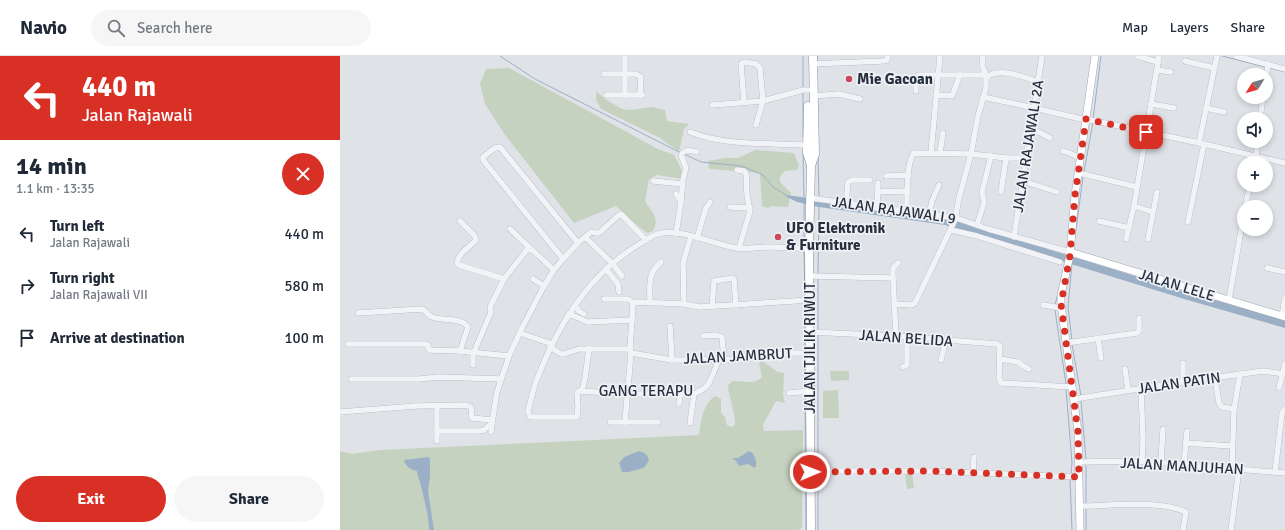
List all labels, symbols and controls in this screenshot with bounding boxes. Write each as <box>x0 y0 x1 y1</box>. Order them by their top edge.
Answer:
search box <box>91 10 371 46</box>
text: Navio <box>20 16 67 40</box>
icon: search <box>105 17 127 39</box>
text: Search here <box>137 19 213 37</box>
text: Map <box>1122 19 1148 36</box>
text: Layers <box>1170 19 1209 36</box>
text: Share <box>1231 19 1265 36</box>
north arrow <box>1237 68 1273 104</box>
map controls <box>1237 68 1273 236</box>
text: 440 m <box>82 70 156 104</box>
place label: Mie Gacoan <box>857 70 933 88</box>
icon: left <box>16 72 68 124</box>
marker: Mie Gacoan <box>844 74 854 84</box>
street label: JALAN RAJAWALI 2A <box>1009 78 1047 214</box>
text: Jalan Rajawali <box>82 104 193 126</box>
button: sound <box>1237 112 1273 148</box>
pin <box>1129 115 1163 149</box>
icon: arrive <box>1135 121 1157 143</box>
text: 14 min <box>16 151 87 181</box>
button: close <box>282 153 324 195</box>
button: + <box>1237 156 1273 192</box>
text: 1.1 km · 13:35 <box>16 181 94 197</box>
street label: JALAN RAJAWALI 9 <box>831 192 957 228</box>
button: − <box>1237 200 1273 236</box>
text: Turn left <box>50 217 104 235</box>
place label: UFO Elektronik & Furniture <box>786 219 886 254</box>
icon: left <box>16 223 38 245</box>
text: 440 m <box>284 225 324 243</box>
marker: UFO Elektronik & Furniture <box>773 232 783 242</box>
text: Jalan Rajawali <box>50 235 130 251</box>
street label: JALAN LELE <box>1137 265 1217 305</box>
text: Turn right <box>50 269 115 287</box>
icon: right <box>16 275 38 297</box>
text: 580 m <box>284 277 324 295</box>
street label: JALAN TJILIK RIWUT <box>801 282 819 414</box>
text: Jalan Rajawali VII <box>50 287 148 303</box>
street label: JALAN BELIDA <box>858 326 954 350</box>
icon: arrive <box>16 327 38 349</box>
text: Arrive at destination <box>50 329 185 347</box>
text: 100 m <box>284 329 324 347</box>
street label: JALAN JAMBRUT <box>683 344 794 368</box>
street label: JALAN PATIN <box>1136 368 1222 398</box>
street label: GANG TERAPU <box>599 382 693 400</box>
position arrow <box>789 451 831 493</box>
street label: JALAN MANJUHAN <box>1120 454 1244 478</box>
button: Exit <box>16 476 166 522</box>
button: Share <box>174 476 324 522</box>

